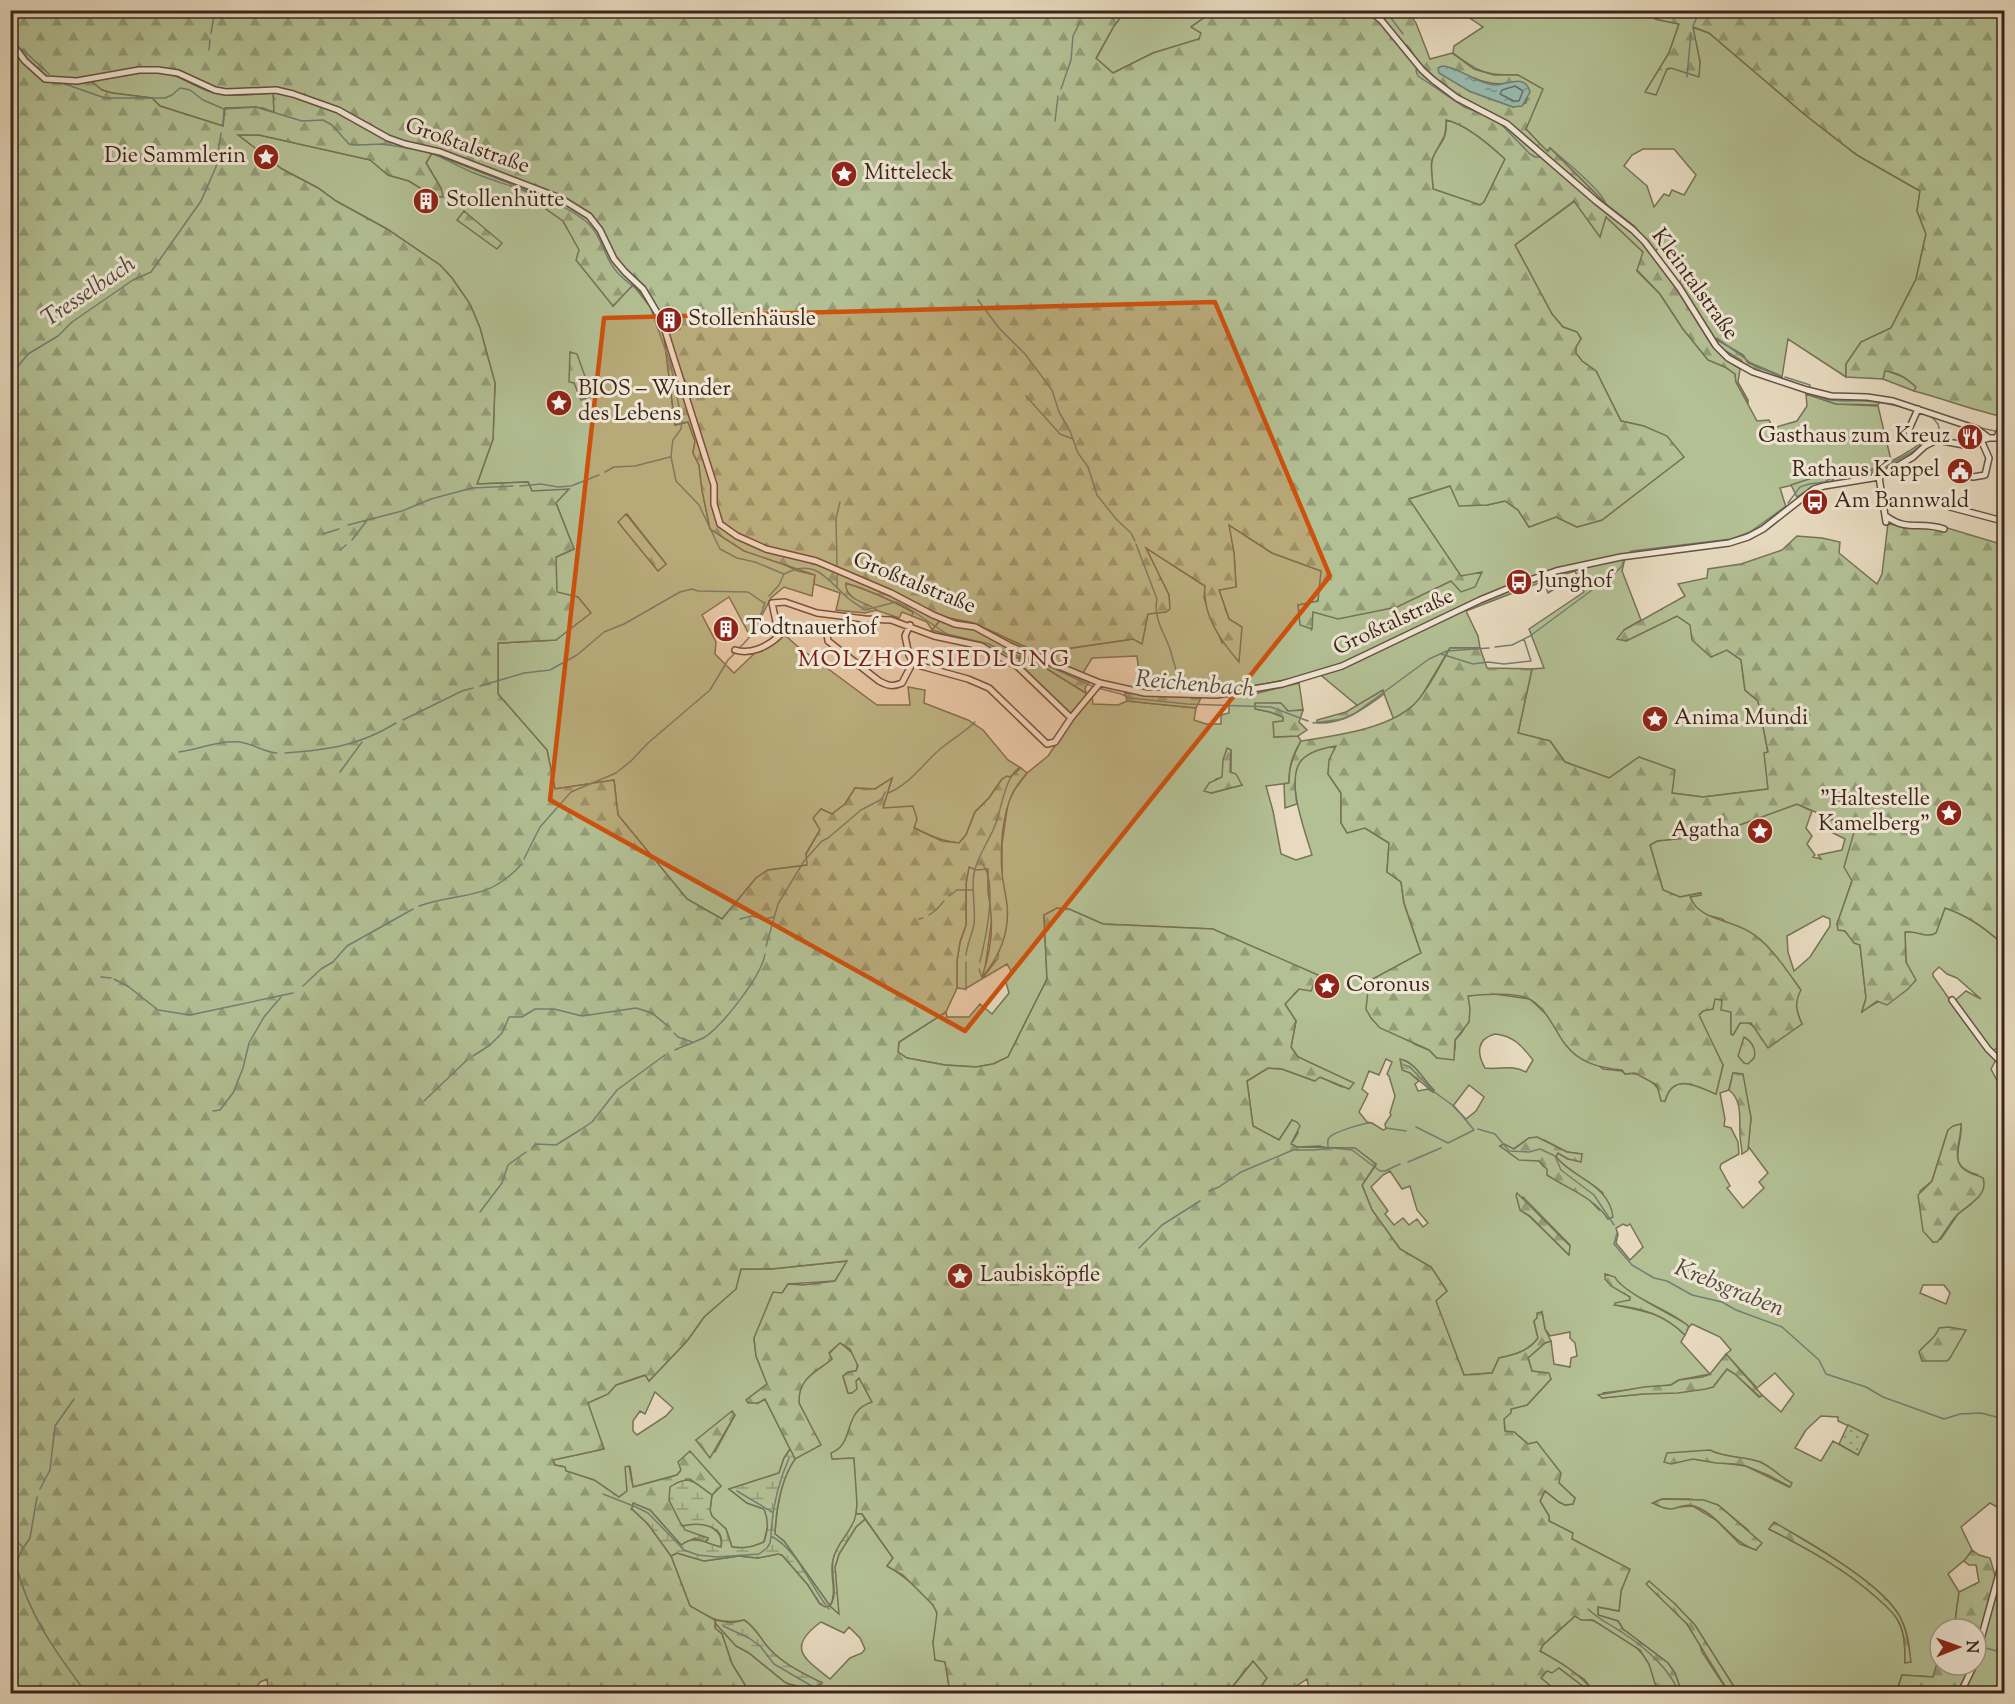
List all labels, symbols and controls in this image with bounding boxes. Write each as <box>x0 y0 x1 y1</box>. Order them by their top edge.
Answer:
street label: Großtalstraße <box>400 111 534 183</box>
place label: Die Sammlerin <box>104 141 246 173</box>
place icon: Die Sammlerin <box>251 142 281 172</box>
place label: Mitteleck <box>864 158 954 190</box>
place icon: Mitteleck <box>829 159 859 189</box>
place label: Stollenhütte <box>446 185 565 217</box>
building icon: Stollenhütte <box>411 186 441 216</box>
street label: Kleintalstraße <box>1642 222 1746 348</box>
water label: Tresselbach <box>35 248 143 336</box>
place label: Stollenhäusle <box>688 304 816 336</box>
building icon: Stollenhäusle <box>654 305 684 335</box>
place label: BIOS – Wunder des Lebens <box>578 374 731 431</box>
place icon: BIOS – Wunder des Lebens <box>544 388 574 418</box>
place label: Gasthaus zum Kreuz <box>1758 421 1950 453</box>
restaurant icon: Gasthaus zum Kreuz <box>1955 422 1985 452</box>
place label: Rathaus Kappel <box>1792 455 1940 487</box>
public building icon: Rathaus Kappel <box>1945 456 1975 486</box>
place label: Am Bannwald <box>1834 486 1969 518</box>
bus stop icon: Am Bannwald <box>1800 487 1830 517</box>
street label: Großtalstraße <box>848 545 980 623</box>
place label: Junghof <box>1537 566 1614 598</box>
bus stop icon: Junghof <box>1504 567 1534 597</box>
street label: Großtalstraße <box>1328 581 1460 665</box>
place label: Todtnauerhof <box>746 613 879 645</box>
building icon: Todtnauerhof <box>711 614 741 644</box>
district label: MOLZHOFSIEDLUNG <box>797 643 1071 677</box>
water label: Reichenbach <box>1134 663 1256 707</box>
place label: Anima Mundi <box>1674 703 1808 735</box>
place icon: Anima Mundi <box>1640 704 1670 734</box>
place label: "Haltestelle Kamelberg" <box>1818 784 1930 841</box>
place icon: "Haltestelle Kamelberg" <box>1934 798 1964 828</box>
place label: Agatha <box>1671 815 1740 847</box>
place icon: Agatha <box>1745 816 1775 846</box>
place label: Coronus <box>1346 970 1430 1002</box>
place icon: Coronus <box>1312 971 1342 1001</box>
water label: Krebsgraben <box>1669 1252 1789 1327</box>
place label: Laubisköpfle <box>980 1260 1100 1292</box>
place icon: Laubisköpfle <box>945 1261 975 1291</box>
north arrow <box>1928 1617 1988 1677</box>
text: N <box>1959 1640 1982 1654</box>

